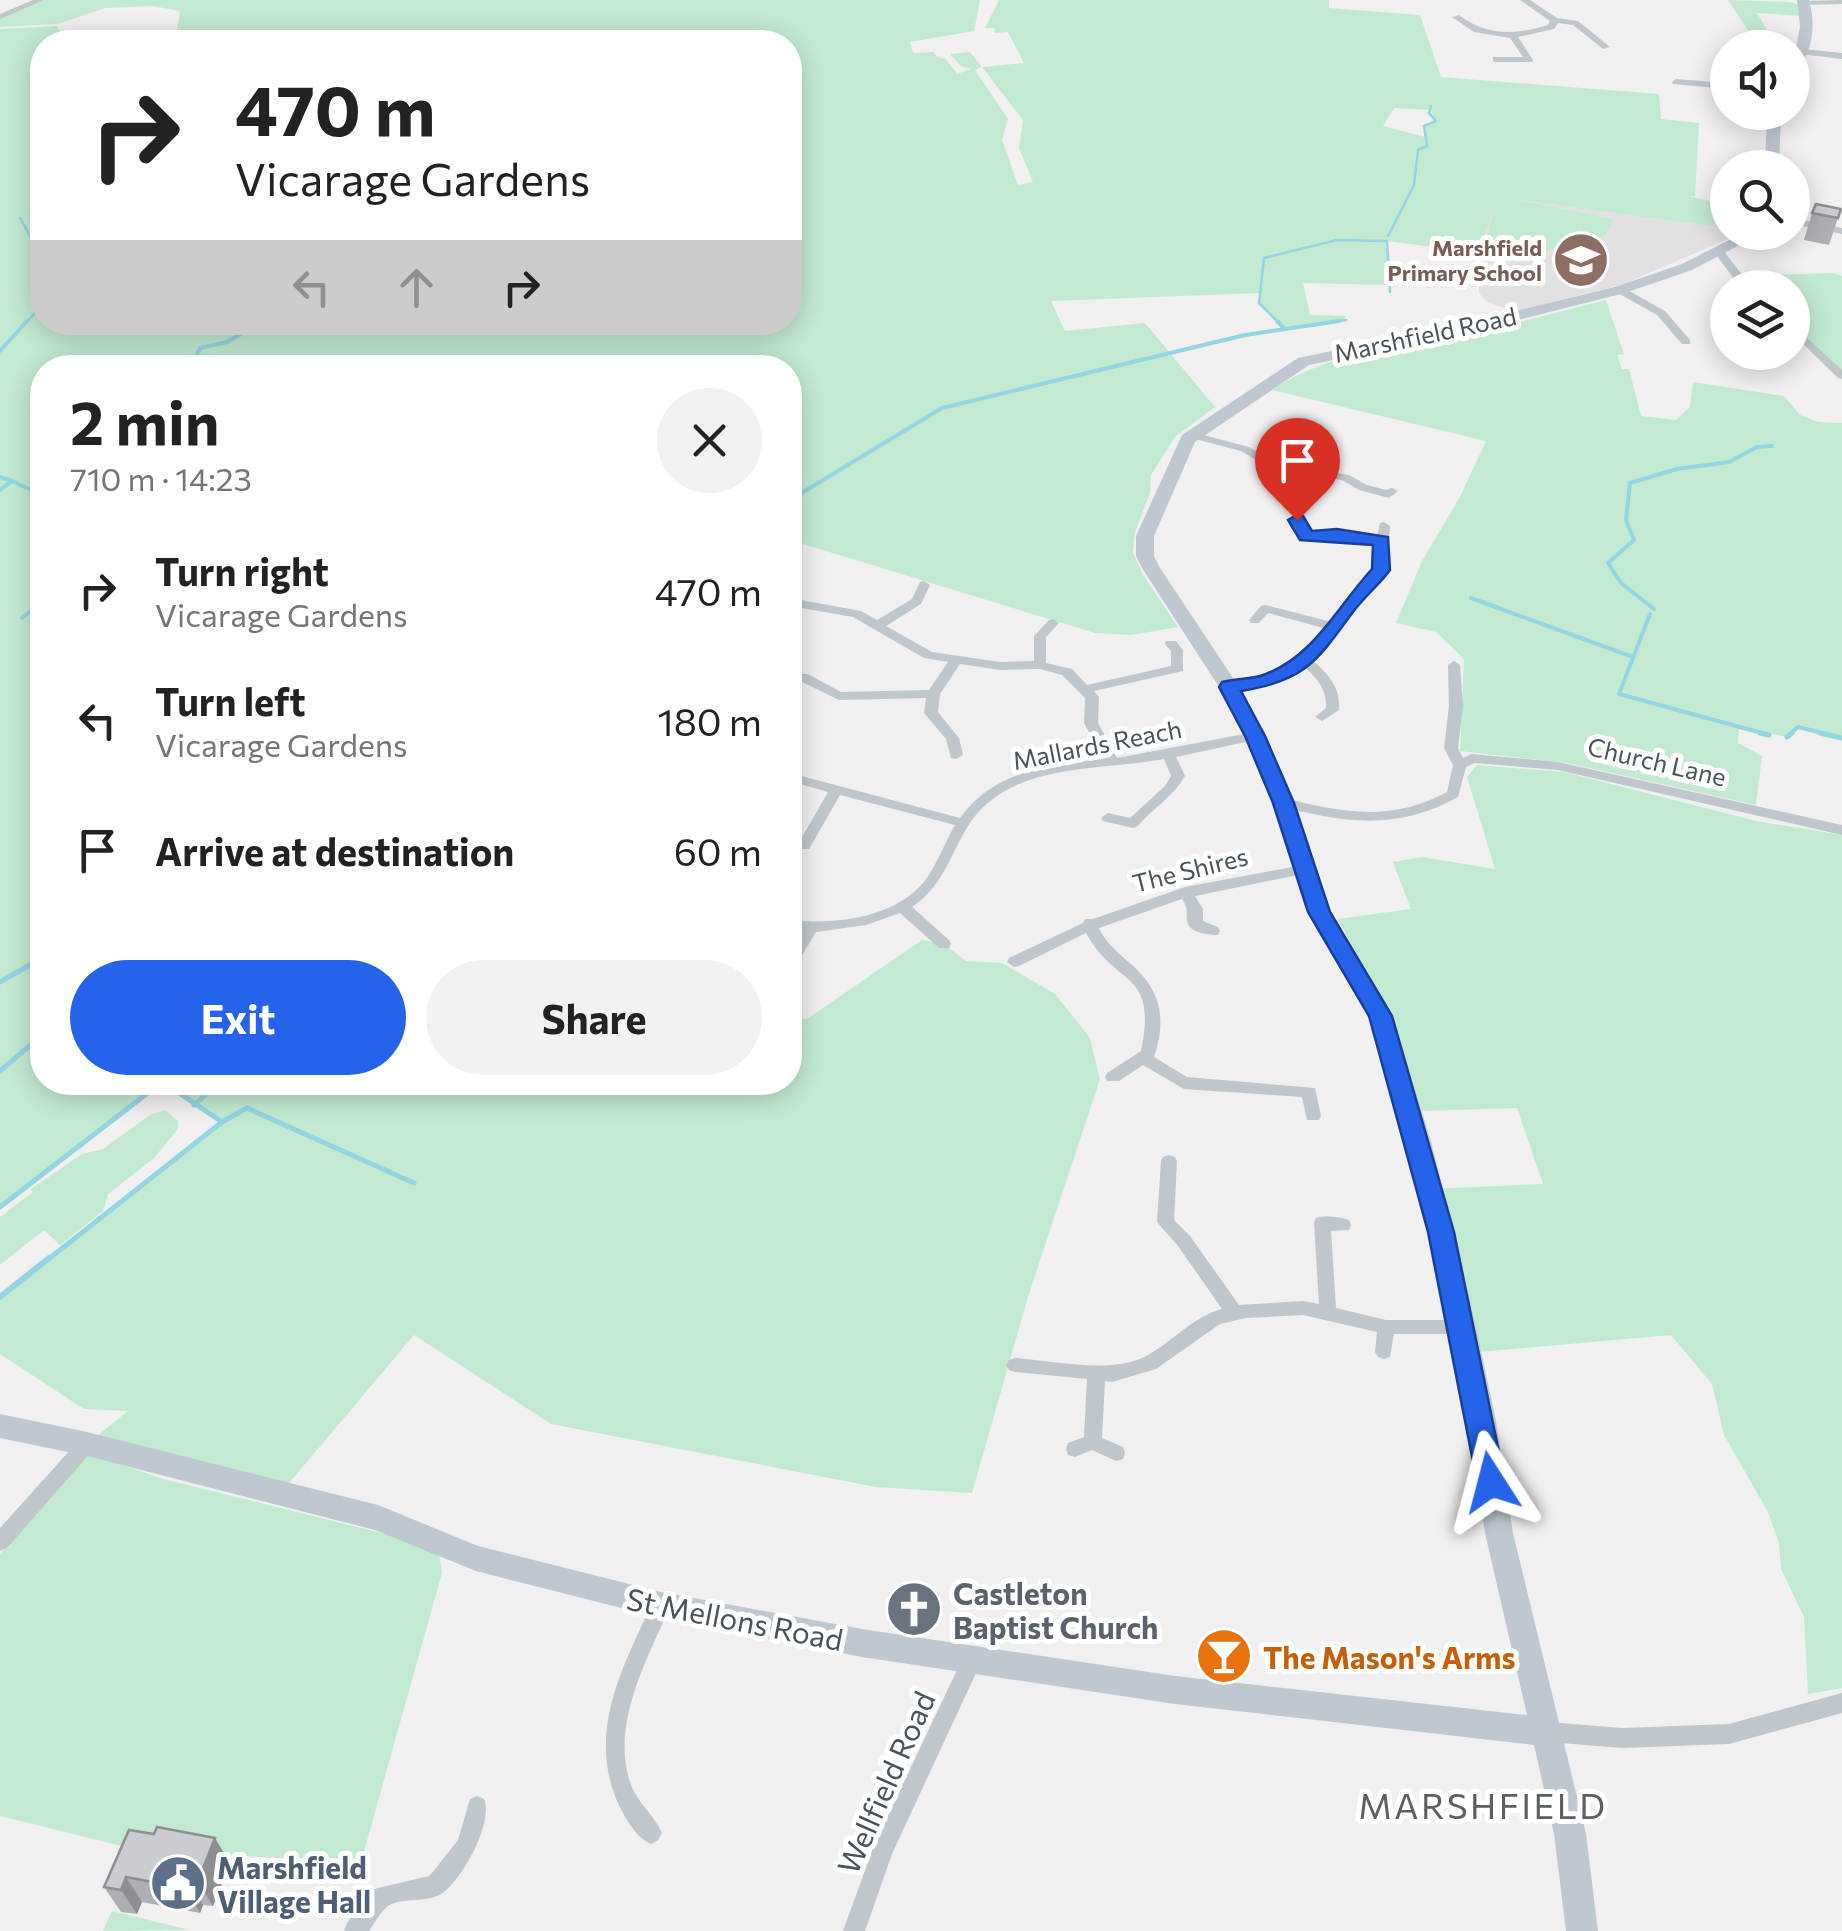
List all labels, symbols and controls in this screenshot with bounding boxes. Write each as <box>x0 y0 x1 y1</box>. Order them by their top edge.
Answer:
map controls <box>1710 30 1810 370</box>
button: sound <box>1710 30 1810 130</box>
text: 470 m <box>235 65 436 150</box>
icon: right <box>70 70 200 200</box>
text: Vicarage Gardens <box>235 150 590 205</box>
button: search <box>1710 150 1810 250</box>
school or university icon: Marshfield Primary School <box>1551 230 1611 290</box>
place label: Marshfield Primary School <box>1387 234 1542 286</box>
icon: left <box>284 260 339 315</box>
icon: ahead <box>389 260 444 315</box>
icon: right <box>494 260 549 315</box>
button: layers <box>1710 270 1810 370</box>
street label: Marshfield Road <box>1331 300 1519 368</box>
text: 2 min <box>70 384 219 457</box>
button: close <box>657 388 762 493</box>
pin <box>1255 418 1340 521</box>
icon: arrive <box>1270 433 1325 488</box>
text: 710 m · 14:23 <box>70 458 252 498</box>
text: Turn right <box>155 547 329 594</box>
icon: right <box>70 563 125 618</box>
text: 470 m <box>655 567 762 614</box>
text: Vicarage Gardens <box>155 594 408 634</box>
text: Turn left <box>155 677 306 724</box>
icon: left <box>70 693 125 748</box>
text: 180 m <box>657 697 762 744</box>
street label: Mallards Reach <box>1010 713 1184 775</box>
text: Vicarage Gardens <box>155 724 408 764</box>
street label: Church Lane <box>1585 730 1729 792</box>
icon: arrive <box>70 823 125 878</box>
text: Arrive at destination <box>155 827 514 874</box>
text: 60 m <box>674 827 762 874</box>
street label: The Shires <box>1129 840 1251 898</box>
button: Exit <box>70 960 406 1075</box>
button: Share <box>426 960 762 1075</box>
position arrow <box>1439 1430 1543 1534</box>
place label: Castleton Baptist Church <box>953 1574 1158 1645</box>
street label: St Mellons Road <box>624 1579 846 1657</box>
church icon: Castleton Baptist Church <box>884 1579 944 1639</box>
bar icon: The Mason's Arms <box>1194 1626 1254 1686</box>
place label: The Mason's Arms <box>1263 1638 1516 1675</box>
street label: Wellfield Road <box>828 1685 942 1879</box>
district label: MARSHFIELD <box>1358 1783 1608 1826</box>
place label: Marshfield Village Hall <box>217 1848 371 1919</box>
public building icon: Marshfield Village Hall <box>148 1853 208 1913</box>

